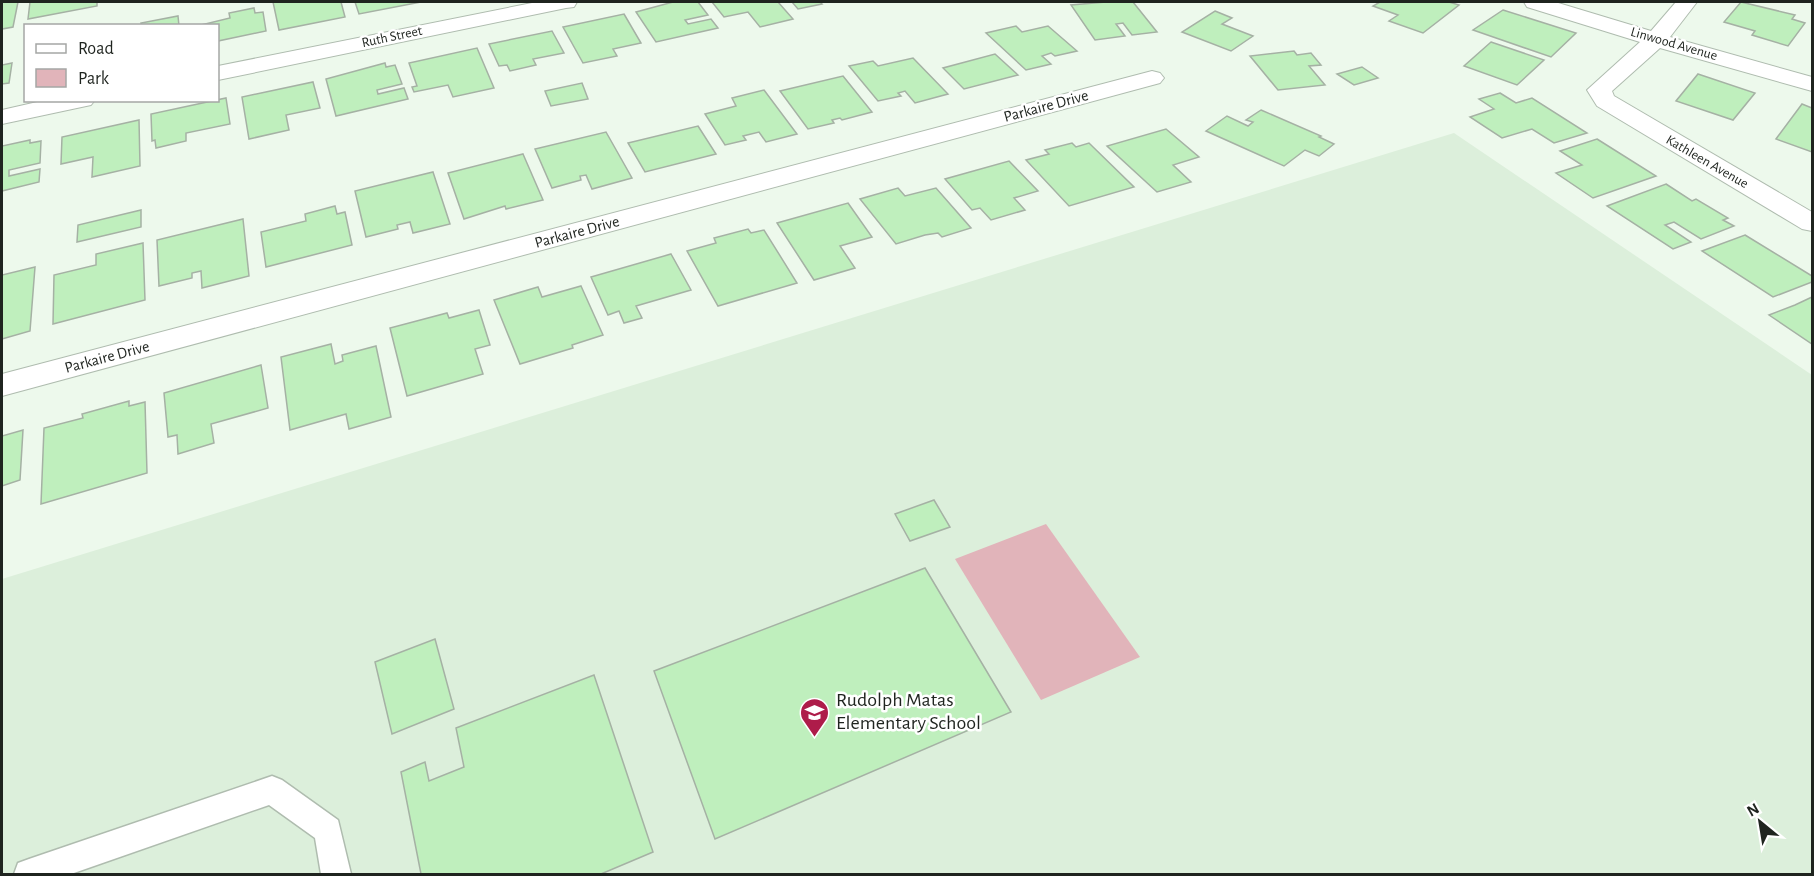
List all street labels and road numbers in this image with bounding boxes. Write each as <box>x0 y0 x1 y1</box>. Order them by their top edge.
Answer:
street label: Ruth Street <box>360 24 424 50</box>
street label: Linwood Avenue <box>1629 25 1719 63</box>
street label: Parkaire Drive <box>1002 87 1090 125</box>
street label: Kathleen Avenue <box>1663 133 1751 191</box>
street label: Parkaire Drive <box>533 213 621 251</box>
street label: Parkaire Drive <box>63 338 151 376</box>

